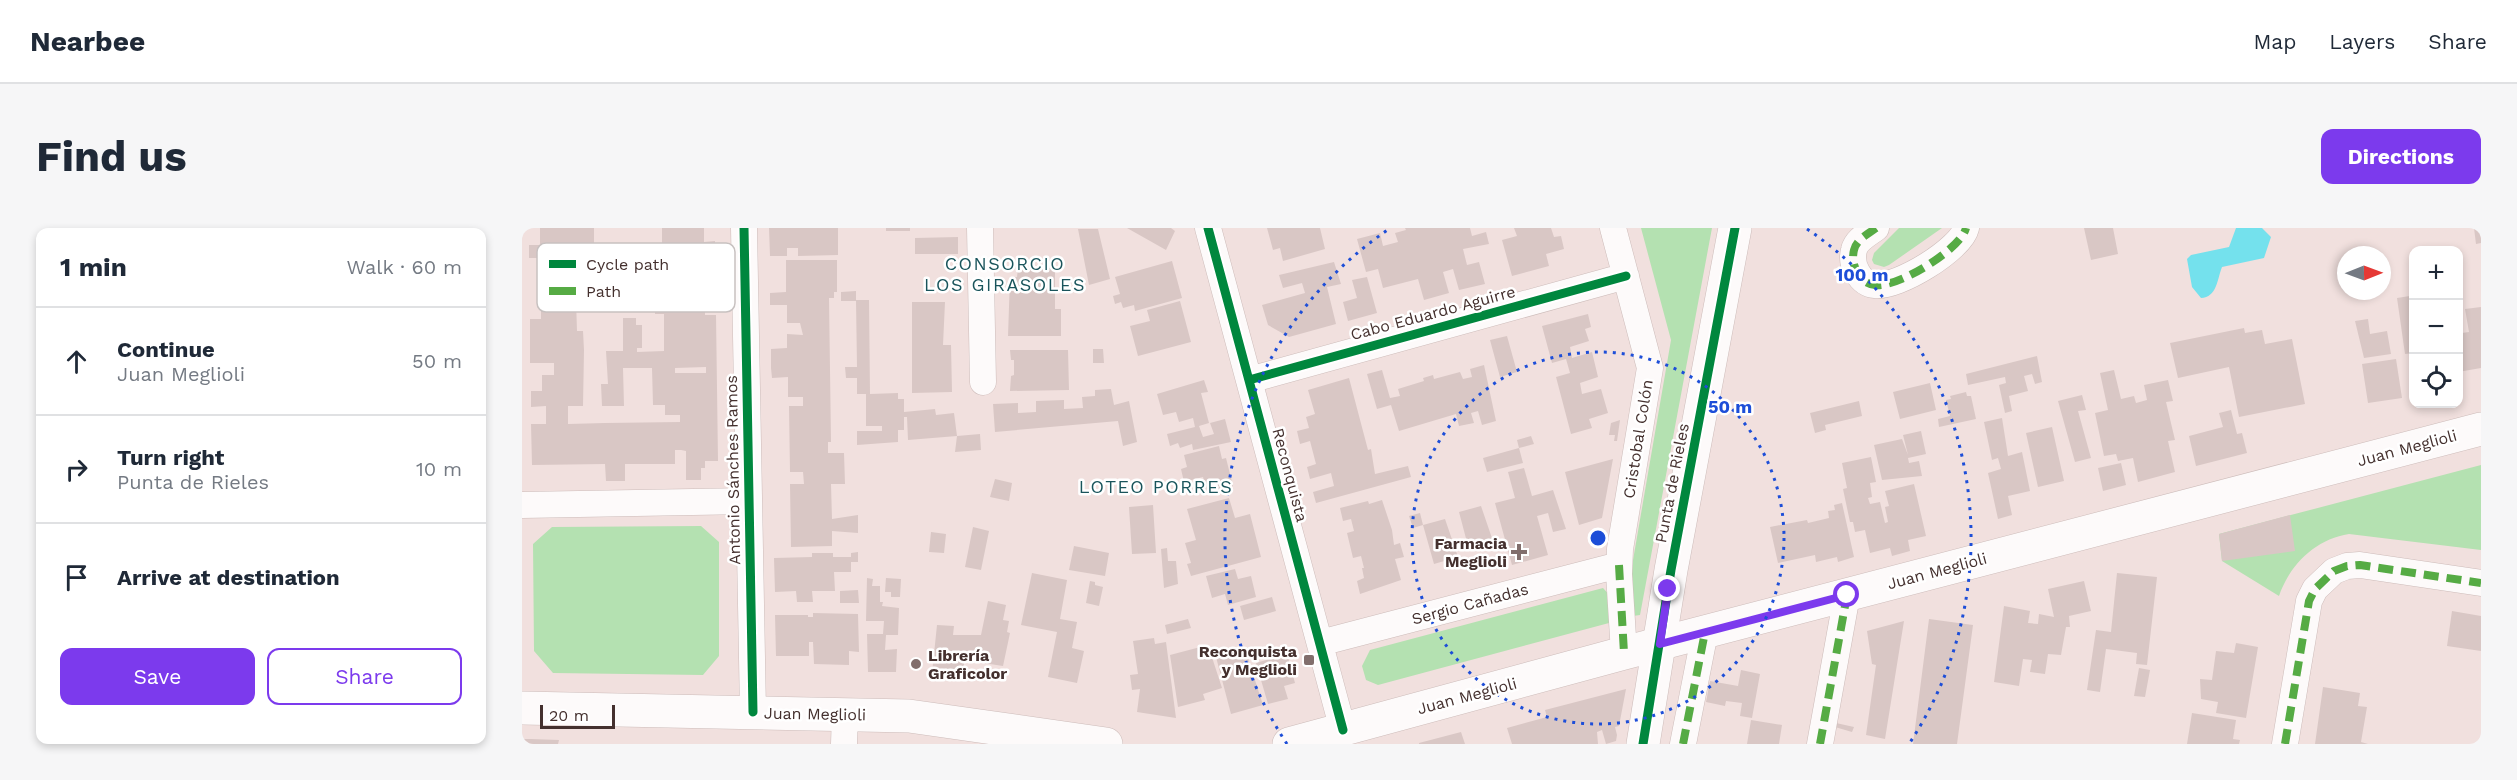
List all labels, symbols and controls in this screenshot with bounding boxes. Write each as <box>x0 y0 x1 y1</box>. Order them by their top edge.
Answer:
text: Nearbee <box>30 25 145 58</box>
text: Map <box>2253 29 2296 54</box>
text: Layers <box>2329 29 2395 54</box>
text: Share <box>2428 29 2487 54</box>
button: Directions <box>2321 129 2481 184</box>
text: Find us <box>36 132 187 181</box>
legend <box>537 243 735 312</box>
north arrow <box>2337 246 2391 300</box>
map controls <box>2409 246 2463 408</box>
button: + <box>2409 246 2463 300</box>
text: 1 min <box>60 252 127 282</box>
district label: CONSORCIO LOS GIRASOLES <box>924 253 1086 295</box>
text: Walk · 60 m <box>347 255 462 279</box>
text: Cycle path <box>586 255 669 274</box>
text: 100 m <box>1835 264 1889 285</box>
text: Path <box>586 282 621 301</box>
street label: Cabo Eduardo Aguirre <box>1348 282 1518 344</box>
button: − <box>2409 300 2463 354</box>
text: Continue <box>117 337 215 362</box>
icon: ahead <box>60 345 93 378</box>
text: 50 m <box>412 349 462 373</box>
button: locate <box>2409 354 2463 408</box>
text: Juan Meglioli <box>117 362 245 386</box>
street label: Antonio Sánches Ramos <box>722 375 744 565</box>
street label: Cristobal Colón <box>1619 378 1657 500</box>
text: 50 m <box>1708 396 1752 417</box>
street label: Punta de Rieles <box>1651 421 1693 545</box>
street label: Reconquista <box>1268 426 1312 524</box>
street label: Juan Meglioli <box>2355 426 2459 470</box>
text: Turn right <box>117 445 224 470</box>
icon: right <box>60 453 93 486</box>
text: 10 m <box>416 457 462 481</box>
text: Punta de Rieles <box>117 470 269 494</box>
district label: LOTEO PORRES <box>1079 476 1233 497</box>
centre of rings <box>1588 528 1608 548</box>
place label: Farmacia Meglioli <box>1435 534 1508 571</box>
marker: Farmacia Meglioli <box>1512 545 1526 559</box>
street label: Juan Meglioli <box>1885 549 1989 593</box>
icon: arrive <box>60 561 93 594</box>
text: Arrive at destination <box>117 565 340 590</box>
route end <box>1654 575 1680 601</box>
street label: Sergio Cañadas <box>1410 579 1530 629</box>
route start <box>1833 581 1859 607</box>
place label: Reconquista y Meglioli <box>1199 642 1298 679</box>
place label: Librería Graficolor <box>928 646 1007 683</box>
button: Save <box>60 648 255 705</box>
button: Share <box>267 648 462 705</box>
marker: Reconquista y Meglioli <box>1302 653 1316 667</box>
marker: Librería Graficolor <box>909 657 923 671</box>
street label: Juan Meglioli <box>1415 674 1519 718</box>
scale bar <box>540 702 615 730</box>
street label: Juan Meglioli <box>764 704 866 724</box>
text: 20 m <box>549 706 589 725</box>

